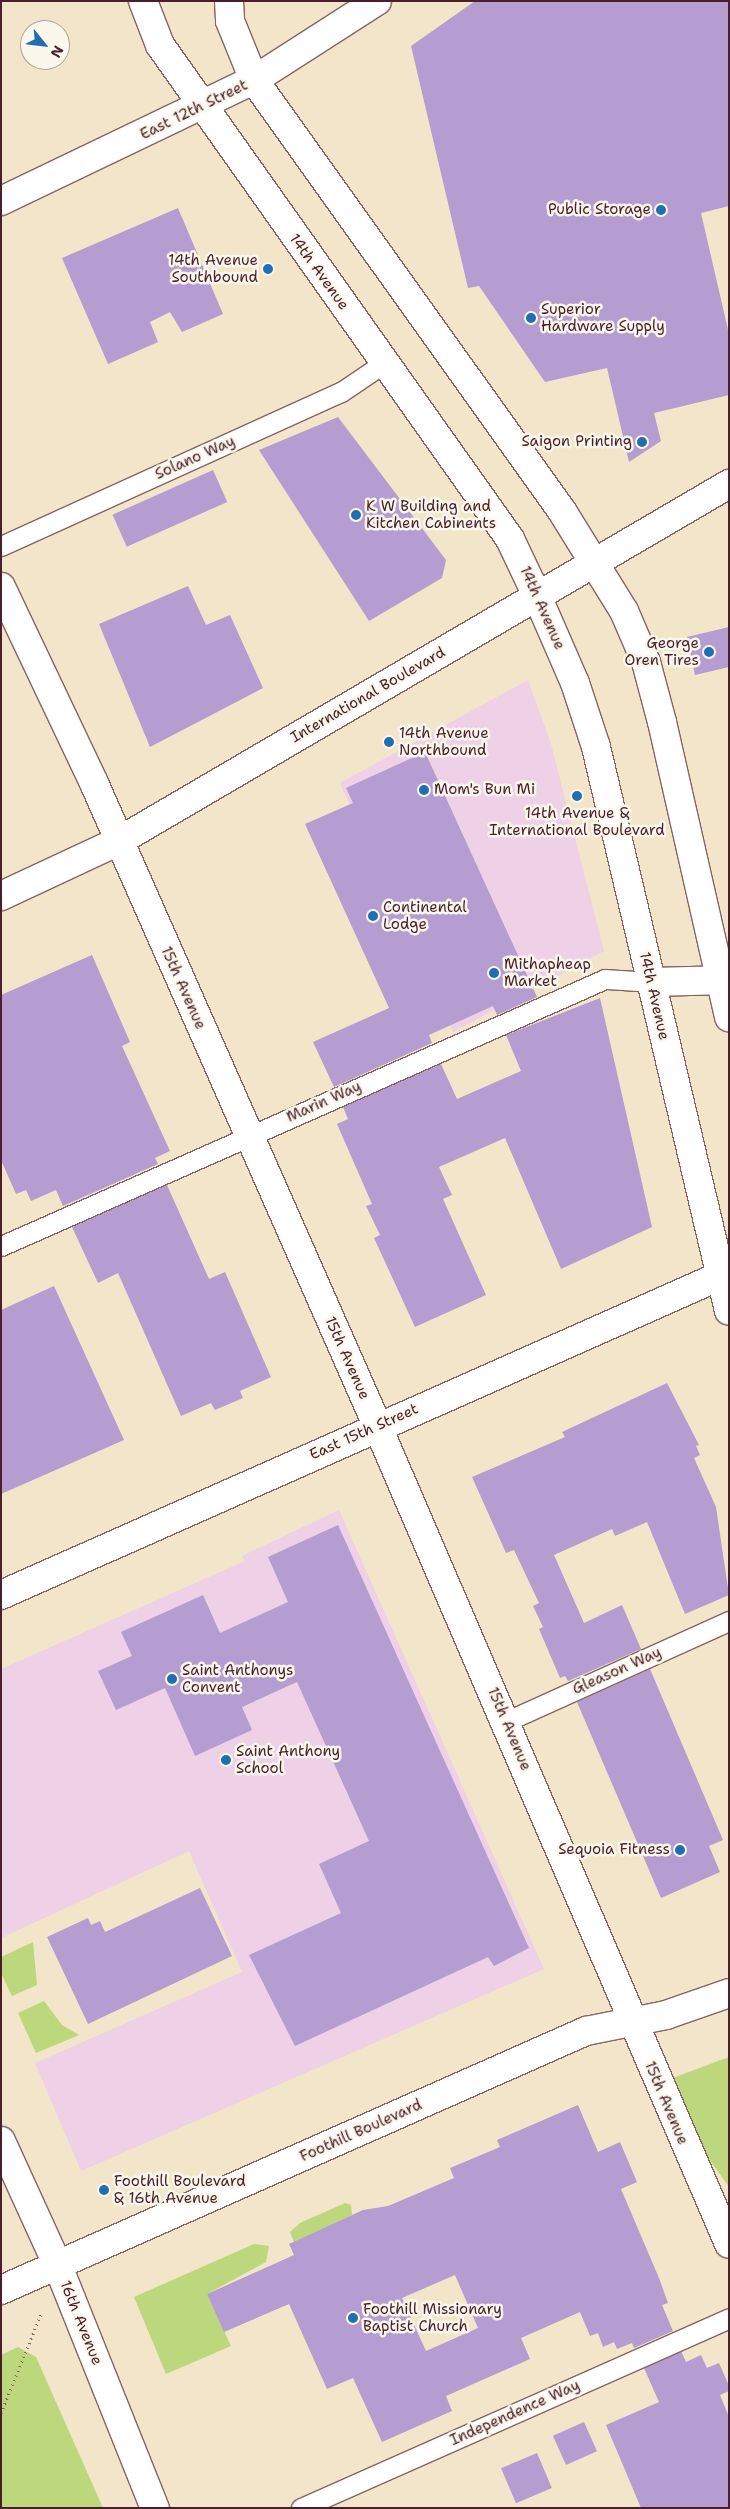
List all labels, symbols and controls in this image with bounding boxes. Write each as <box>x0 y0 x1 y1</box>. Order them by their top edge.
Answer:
north arrow <box>20 20 70 70</box>
text: N <box>47 43 68 61</box>
street label: East 12th Street <box>137 76 251 144</box>
place label: Public Storage <box>548 201 651 219</box>
marker: Public Storage <box>655 204 667 216</box>
street label: 14th Avenue <box>285 230 353 314</box>
place label: 14th Avenue Southbound <box>168 251 258 286</box>
marker: 14th Avenue Southbound <box>262 263 274 275</box>
place label: Superior Hardware Supply <box>541 300 665 335</box>
marker: Superior Hardware Supply <box>525 312 537 324</box>
street label: Solano Way <box>152 432 238 484</box>
place label: Saigon Printing <box>521 433 632 451</box>
marker: Saigon Printing <box>636 436 648 448</box>
place label: K W Building and Kitchen Cabinents <box>366 497 496 532</box>
marker: K W Building and Kitchen Cabinents <box>350 509 362 521</box>
street label: 14th Avenue <box>516 563 568 653</box>
place label: George Oren Tires <box>624 634 699 669</box>
street label: International Boulevard <box>287 643 449 747</box>
marker: George Oren Tires <box>703 646 715 658</box>
place label: 14th Avenue Northbound <box>399 724 489 759</box>
marker: 14th Avenue Northbound <box>383 736 395 748</box>
place label: Mom's Bun Mi <box>434 781 535 799</box>
marker: Mom's Bun Mi <box>418 784 430 796</box>
marker: 14th Avenue & International Boulevard <box>571 790 583 802</box>
place label: 14th Avenue & International Boulevard <box>489 804 665 839</box>
place label: Continental Lodge <box>383 898 467 933</box>
marker: Continental Lodge <box>367 910 379 922</box>
street label: 15th Avenue <box>157 944 209 1032</box>
street label: 14th Avenue <box>635 950 673 1042</box>
place label: Mithapheap Market <box>504 955 591 990</box>
marker: Mithapheap Market <box>488 967 500 979</box>
street label: Marin Way <box>284 1078 364 1126</box>
street label: 15th Avenue <box>321 1314 373 1402</box>
street label: East 15th Street <box>307 1400 421 1464</box>
street label: Gleason Way <box>570 1643 664 1699</box>
place label: Saint Anthonys Convent <box>182 1661 293 1696</box>
marker: Saint Anthonys Convent <box>166 1673 178 1685</box>
street label: 15th Avenue <box>483 1685 535 1773</box>
place label: Saint Anthony School <box>236 1742 340 1777</box>
marker: Saint Anthony School <box>220 1754 232 1766</box>
place label: Sequoia Fitness <box>558 1841 670 1859</box>
marker: Sequoia Fitness <box>674 1844 686 1856</box>
street label: 15th Avenue <box>640 2059 692 2147</box>
street label: Foothill Boulevard <box>297 2096 425 2166</box>
place label: Foothill Boulevard & 16th Avenue <box>114 2172 246 2207</box>
marker: Foothill Boulevard & 16th Avenue <box>98 2184 110 2196</box>
street label: 16th Avenue <box>56 2278 106 2368</box>
place label: Foothill Missionary Baptist Church <box>363 2300 502 2335</box>
marker: Foothill Missionary Baptist Church <box>347 2312 359 2324</box>
street label: Independence Way <box>447 2376 583 2450</box>

